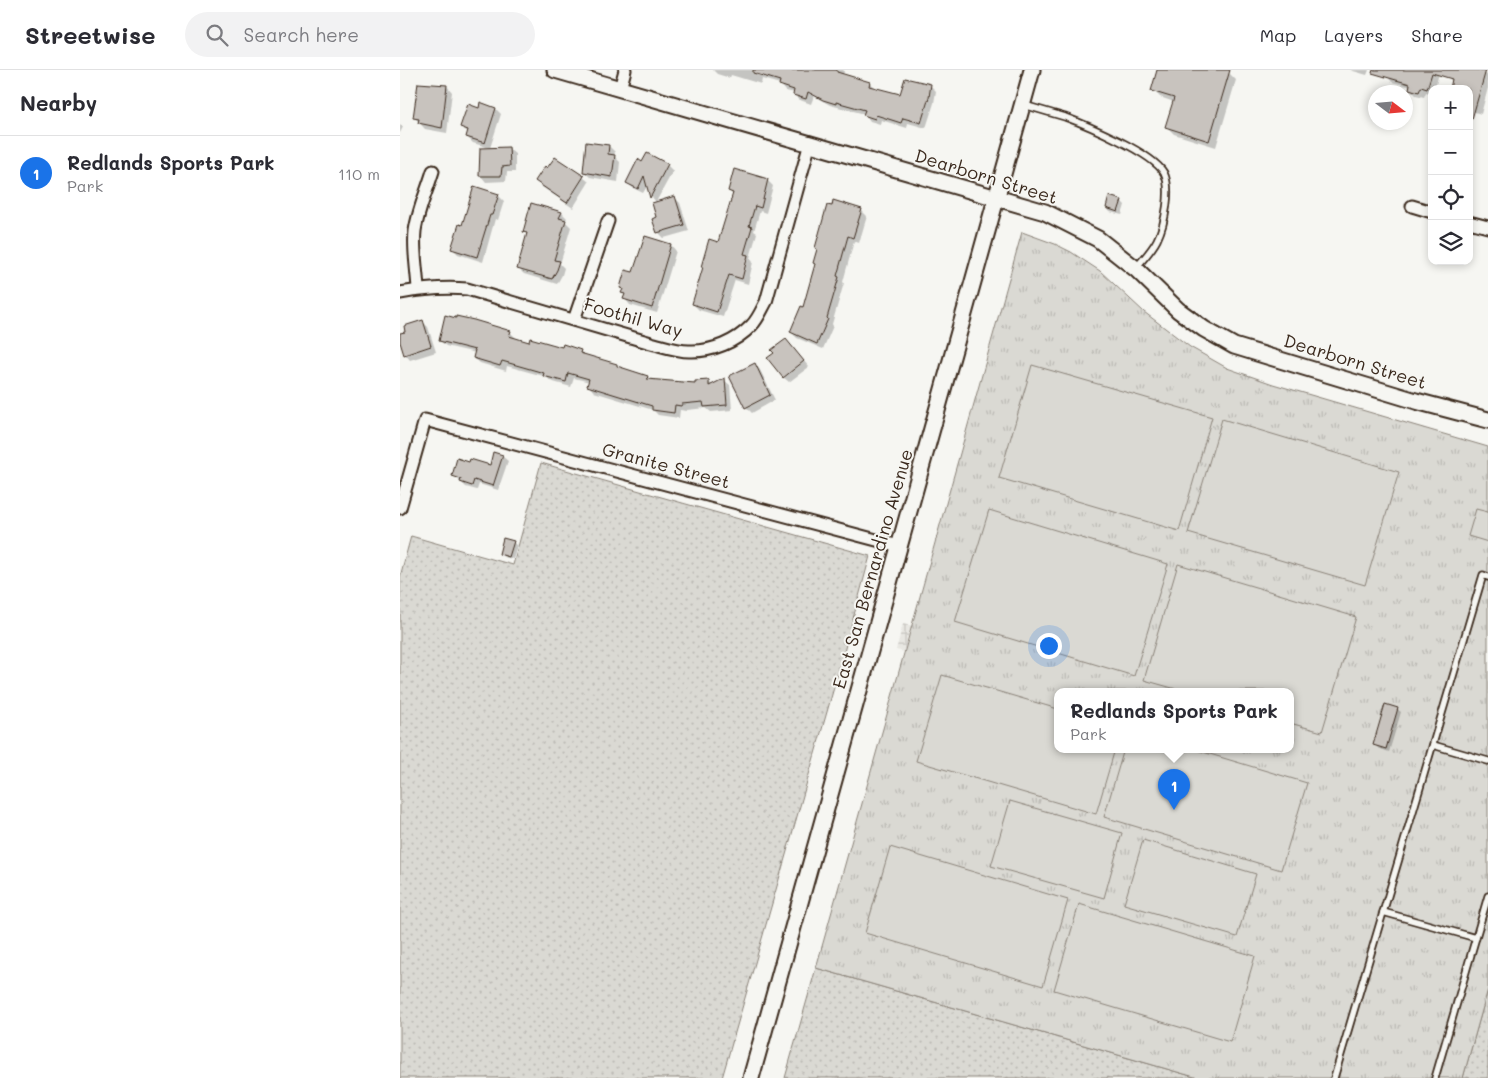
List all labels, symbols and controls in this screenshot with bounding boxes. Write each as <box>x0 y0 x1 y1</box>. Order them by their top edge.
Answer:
search box <box>185 12 535 57</box>
text: Streetwise <box>25 19 155 50</box>
icon: search <box>203 21 231 49</box>
text: Search here <box>243 22 359 47</box>
text: Map <box>1260 23 1296 47</box>
text: Layers <box>1324 23 1383 47</box>
text: Share <box>1411 23 1463 47</box>
north arrow <box>1368 85 1413 130</box>
map controls <box>1428 85 1473 265</box>
button: + <box>1428 85 1473 130</box>
text: Nearby <box>20 89 97 116</box>
button: − <box>1428 130 1473 175</box>
street label: Dearborn Street <box>912 143 1061 209</box>
text: Redlands Sports Park <box>67 150 275 175</box>
text: 1 <box>32 163 40 184</box>
text: 110 m <box>338 163 380 184</box>
text: Park <box>67 175 103 196</box>
button: locate <box>1428 175 1473 220</box>
button: layers <box>1428 220 1473 265</box>
street label: Foothil Way <box>581 291 685 343</box>
street label: Dearborn Street <box>1281 328 1430 394</box>
street label: Granite Street <box>600 436 733 494</box>
street label: East San Bernardino Avenue <box>826 446 918 691</box>
your location <box>1036 633 1062 659</box>
popup <box>1054 688 1294 753</box>
text: Redlands Sports Park <box>1070 698 1278 723</box>
text: Park <box>1070 723 1106 744</box>
pin: 1 <box>1158 769 1190 810</box>

